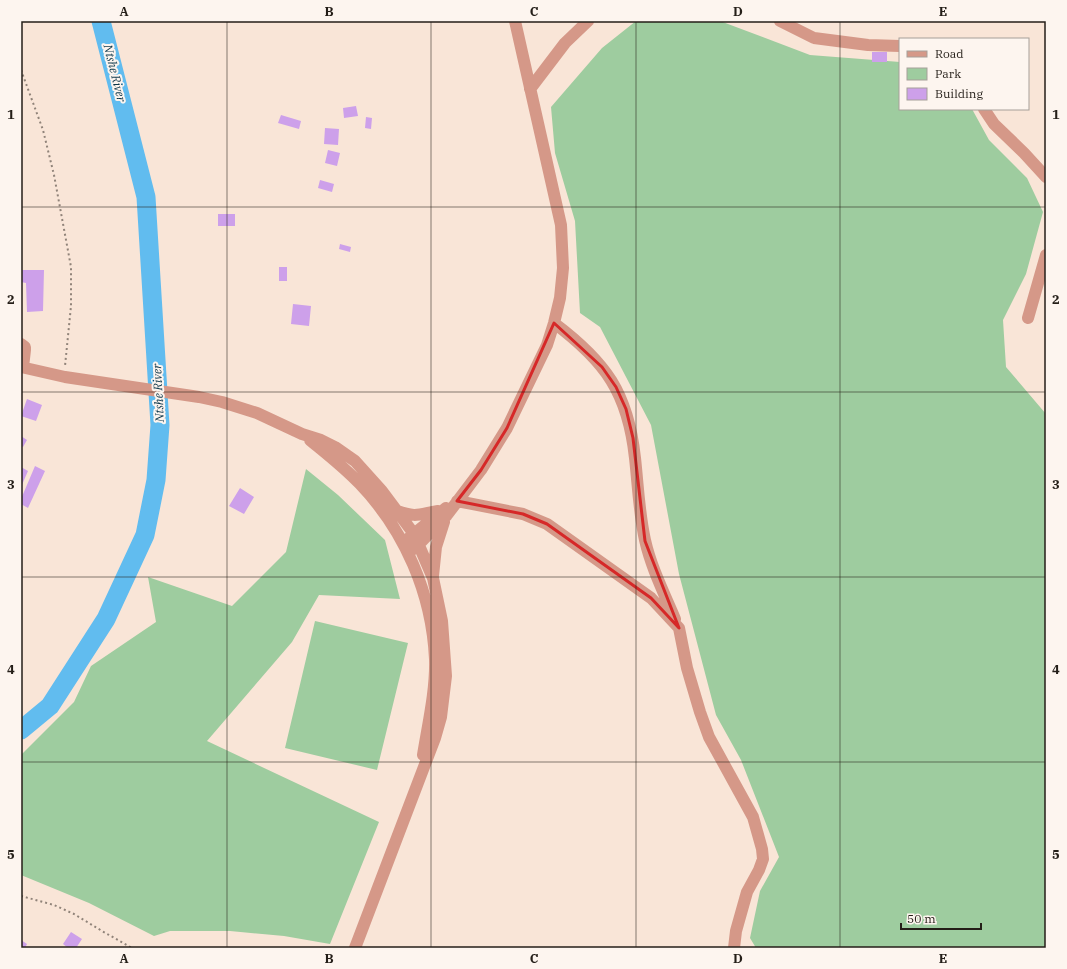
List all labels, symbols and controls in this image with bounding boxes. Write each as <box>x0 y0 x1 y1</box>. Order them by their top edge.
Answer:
text: A <box>119 3 129 20</box>
text: B <box>324 3 334 20</box>
text: C <box>530 3 539 20</box>
text: D <box>733 3 743 20</box>
text: E <box>939 3 947 20</box>
legend <box>899 38 1029 110</box>
water label: Ntshe River <box>100 42 130 104</box>
text: Road <box>935 46 964 61</box>
text: Park <box>935 66 961 81</box>
text: Building <box>935 86 983 101</box>
text: 1 <box>7 106 15 123</box>
text: 1 <box>1052 106 1060 123</box>
text: 2 <box>7 291 15 308</box>
text: 2 <box>1052 291 1060 308</box>
water label: Ntshe River <box>149 363 167 424</box>
text: 3 <box>7 476 15 493</box>
text: 3 <box>1052 476 1060 493</box>
text: 4 <box>7 661 15 678</box>
text: 4 <box>1052 661 1060 678</box>
text: 5 <box>7 846 15 863</box>
text: 5 <box>1052 846 1060 863</box>
scale bar <box>901 905 981 931</box>
text: 50 m <box>907 911 936 926</box>
text: A <box>119 950 129 967</box>
text: B <box>324 950 334 967</box>
text: C <box>530 950 539 967</box>
text: D <box>733 950 743 967</box>
text: E <box>939 950 947 967</box>

